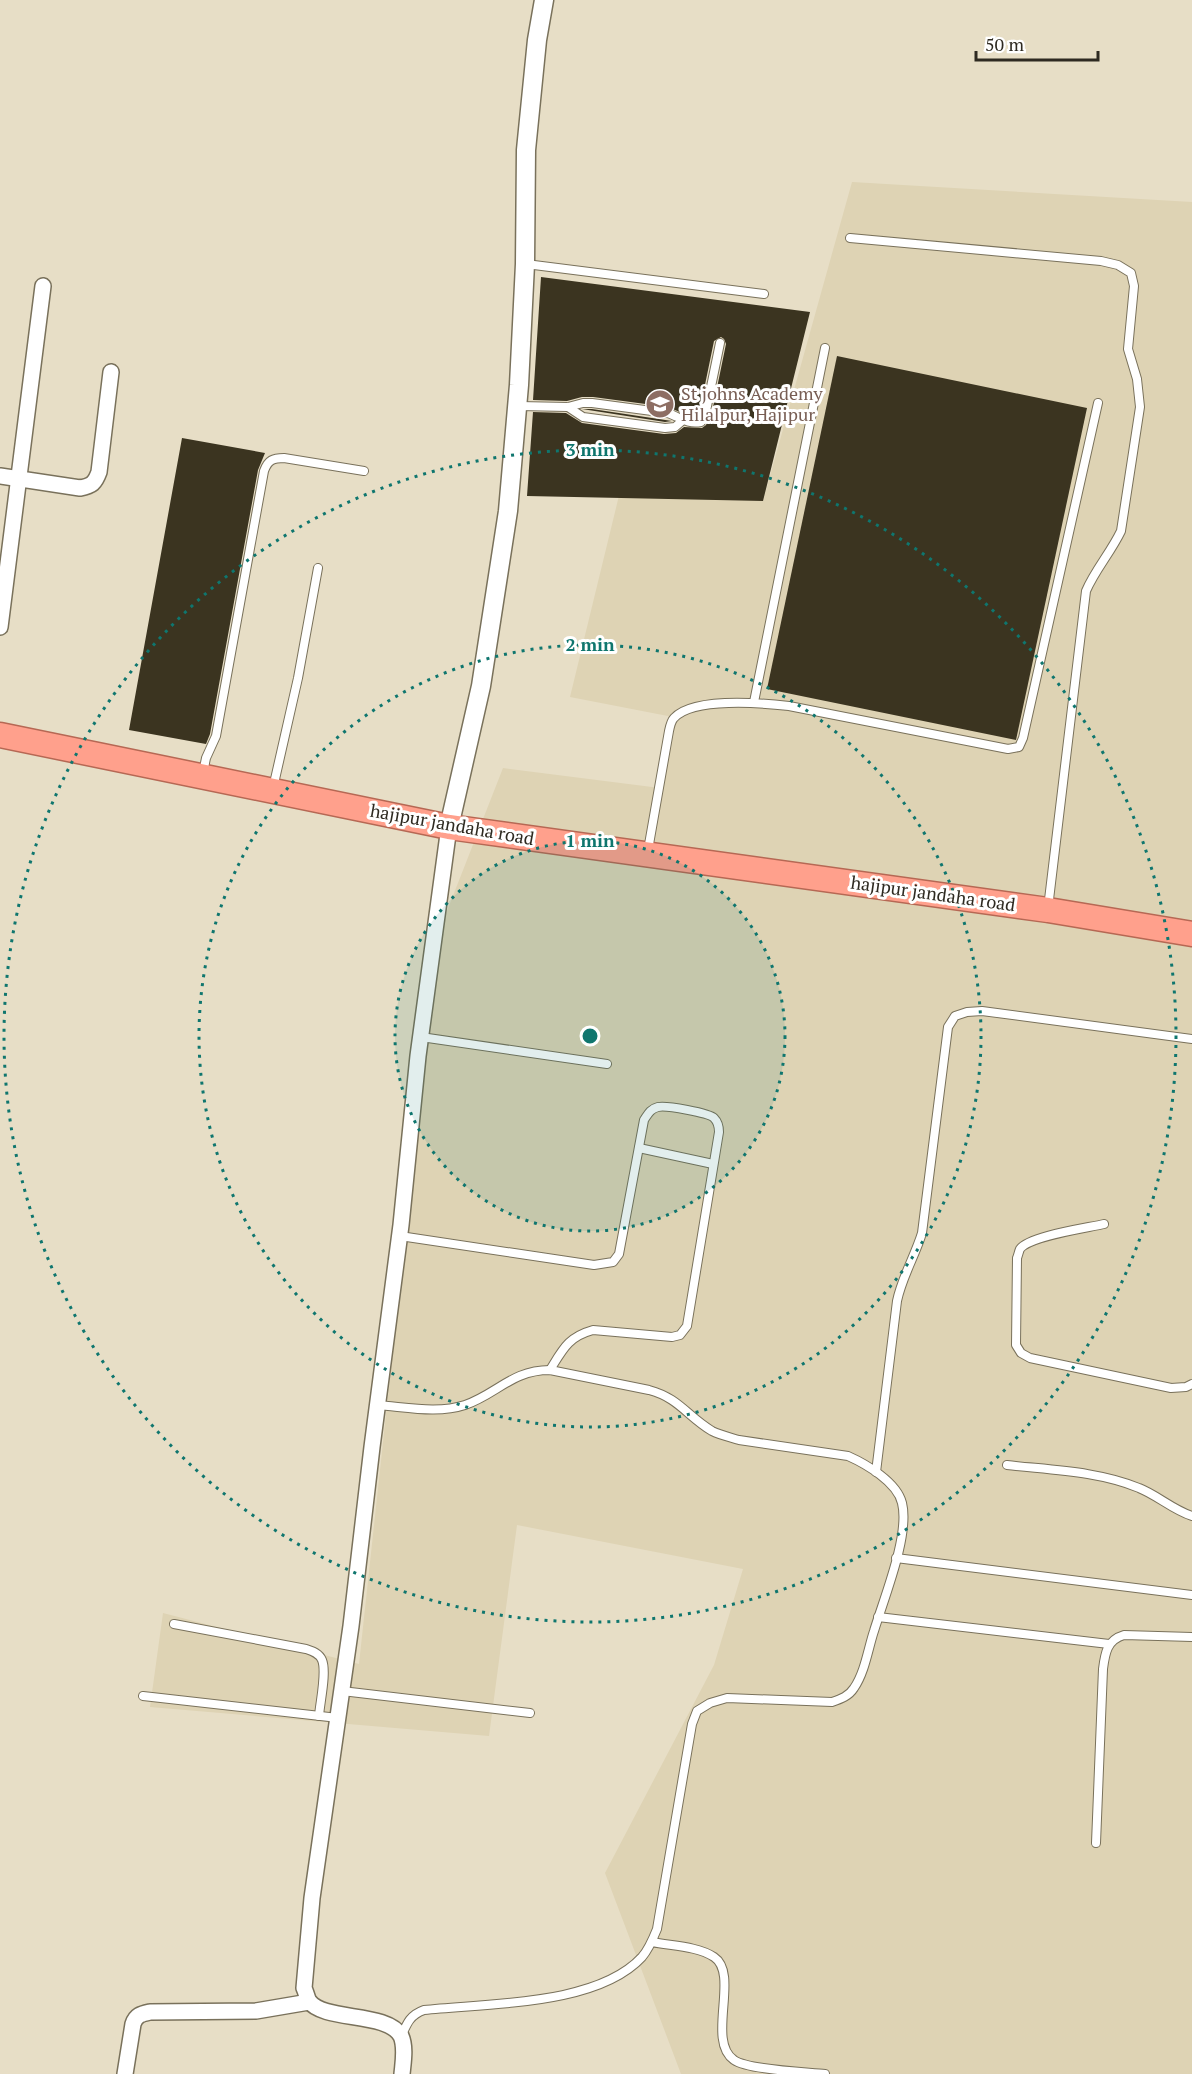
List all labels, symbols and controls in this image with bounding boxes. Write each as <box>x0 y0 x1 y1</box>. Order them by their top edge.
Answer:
scale bar <box>976 24 1098 62</box>
text: 50 m <box>985 32 1025 56</box>
place label: St johns Academy Hilalpur, Hajipur <box>681 381 824 426</box>
school or university icon: St johns Academy Hilalpur, Hajipur <box>644 388 676 420</box>
text: 3 min <box>565 437 615 461</box>
text: 2 min <box>565 632 615 656</box>
street label: hajipur jandaha road <box>368 798 536 850</box>
text: 1 min <box>565 828 615 852</box>
street label: hajipur jandaha road <box>849 870 1017 916</box>
centre of rings <box>580 1026 600 1046</box>

